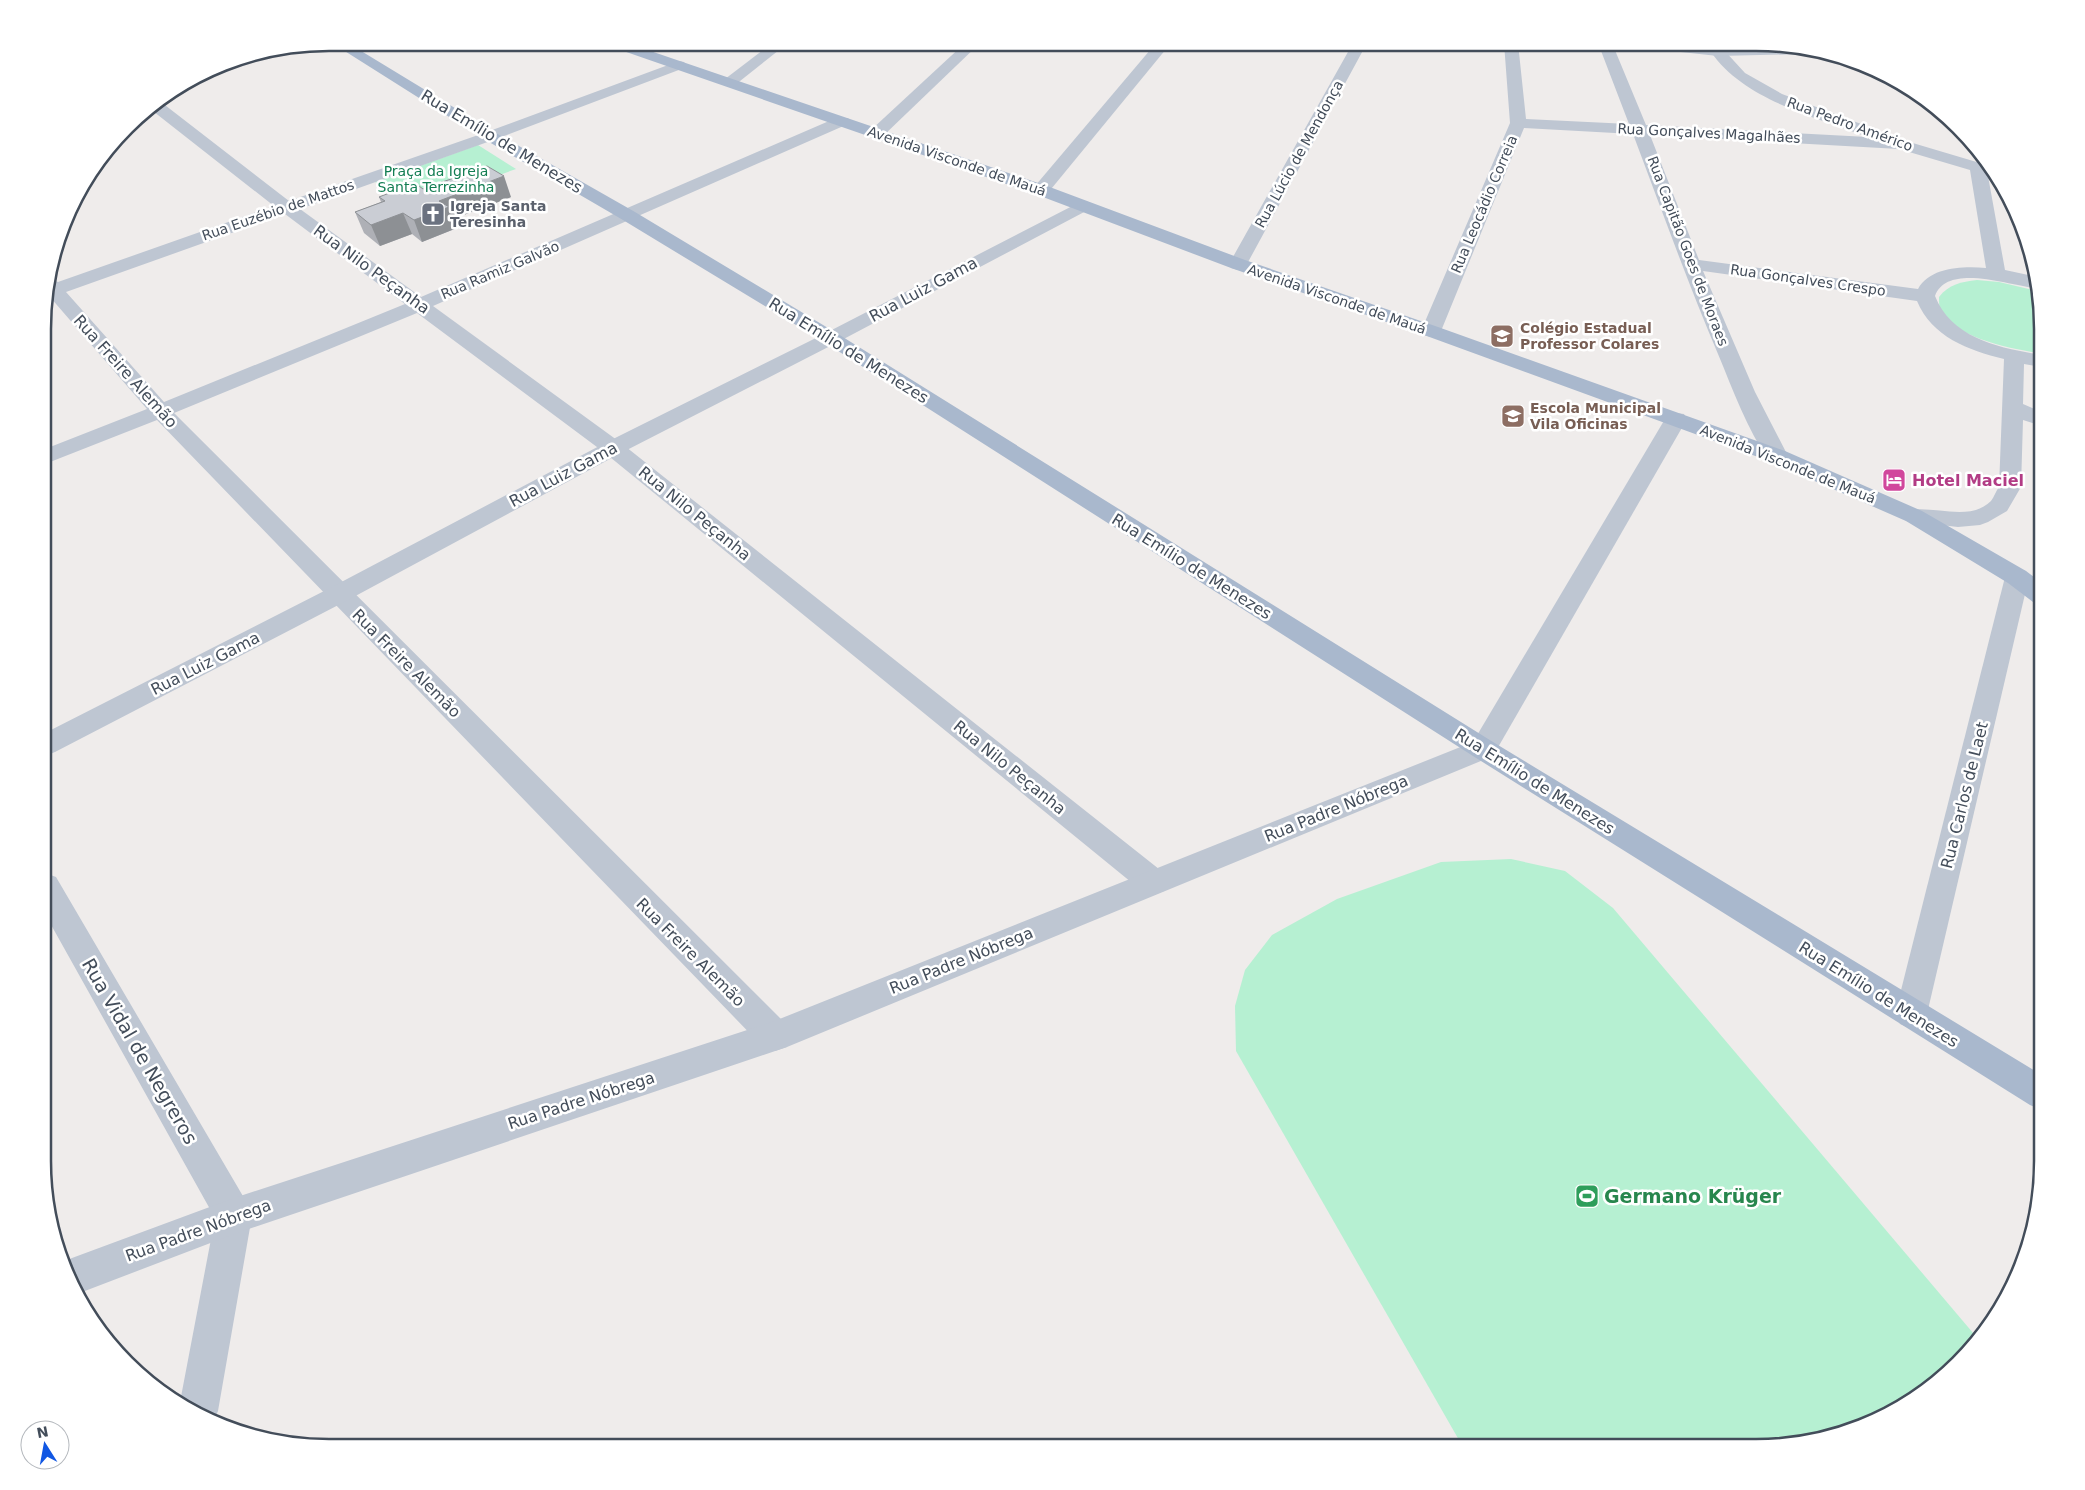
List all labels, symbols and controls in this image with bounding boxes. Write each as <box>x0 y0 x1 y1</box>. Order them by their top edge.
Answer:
street label: Rua Lúcio de Mendonça <box>1252 77 1346 231</box>
street label: Rua Emílio de Menezes <box>418 86 586 197</box>
street label: Rua Pedro Américo <box>1785 94 1915 154</box>
street label: Rua Gonçalves Magalhães <box>1617 120 1801 146</box>
street label: Avenida Visconde de Mauá <box>866 123 1048 199</box>
street label: Rua Leocádio Correia <box>1448 133 1520 275</box>
street label: Rua Capitão Goes de Moraes <box>1644 154 1732 348</box>
park label: Praça da Igreja Santa Terrezinha <box>378 163 494 195</box>
street label: Rua Euzébio de Mattos <box>200 176 356 244</box>
place label: Igreja Santa Teresinha <box>450 198 546 230</box>
church icon: Igreja Santa Teresinha <box>420 201 446 227</box>
street label: Rua Nilo Peçanha <box>310 221 433 318</box>
street label: Rua Ramiz Galvão <box>438 238 562 302</box>
street label: Rua Luiz Gama <box>866 253 981 326</box>
street label: Avenida Visconde de Mauá <box>1246 261 1428 337</box>
street label: Rua Gonçalves Crespo <box>1729 261 1887 299</box>
street label: Rua Emílio de Menezes <box>765 293 932 407</box>
street label: Rua Freire Alemão <box>70 311 181 432</box>
place label: Colégio Estadual Professor Colares <box>1520 320 1659 352</box>
school or university icon: Colégio Estadual Professor Colares <box>1489 323 1515 349</box>
place label: Escola Municipal Vila Oficinas <box>1530 400 1661 432</box>
school or university icon: Escola Municipal Vila Oficinas <box>1500 403 1526 429</box>
street label: Avenida Visconde de Mauá <box>1698 421 1878 507</box>
street label: Rua Luiz Gama <box>506 438 621 511</box>
street label: Rua Nilo Peçanha <box>635 462 755 564</box>
hotel icon: Hotel Maciel <box>1881 467 1907 493</box>
place label: Hotel Maciel <box>1912 471 2024 490</box>
street label: Rua Emílio de Menezes <box>1108 509 1275 623</box>
street label: Rua Freire Alemão <box>348 605 465 722</box>
street label: Rua Luiz Gama <box>148 628 263 699</box>
street label: Rua Nilo Peçanha <box>950 716 1070 818</box>
street label: Rua Carlos de Laet <box>1937 720 1992 870</box>
street label: Rua Emílio de Menezes <box>1451 724 1618 838</box>
street label: Rua Padre Nóbrega <box>1262 771 1411 846</box>
street label: Rua Freire Alemão <box>632 894 749 1011</box>
street label: Rua Padre Nóbrega <box>887 923 1036 998</box>
street label: Rua Emílio de Menezes <box>1795 937 1962 1051</box>
street label: Rua Vidal de Negreros <box>78 954 202 1148</box>
street label: Rua Padre Nóbrega <box>505 1068 657 1133</box>
sports icon: Germano Krüger <box>1574 1183 1600 1209</box>
place label: Germano Krüger <box>1604 1185 1782 1207</box>
street label: Rua Padre Nóbrega <box>123 1195 274 1266</box>
north arrow <box>20 1420 70 1470</box>
text: N <box>35 1423 50 1441</box>

